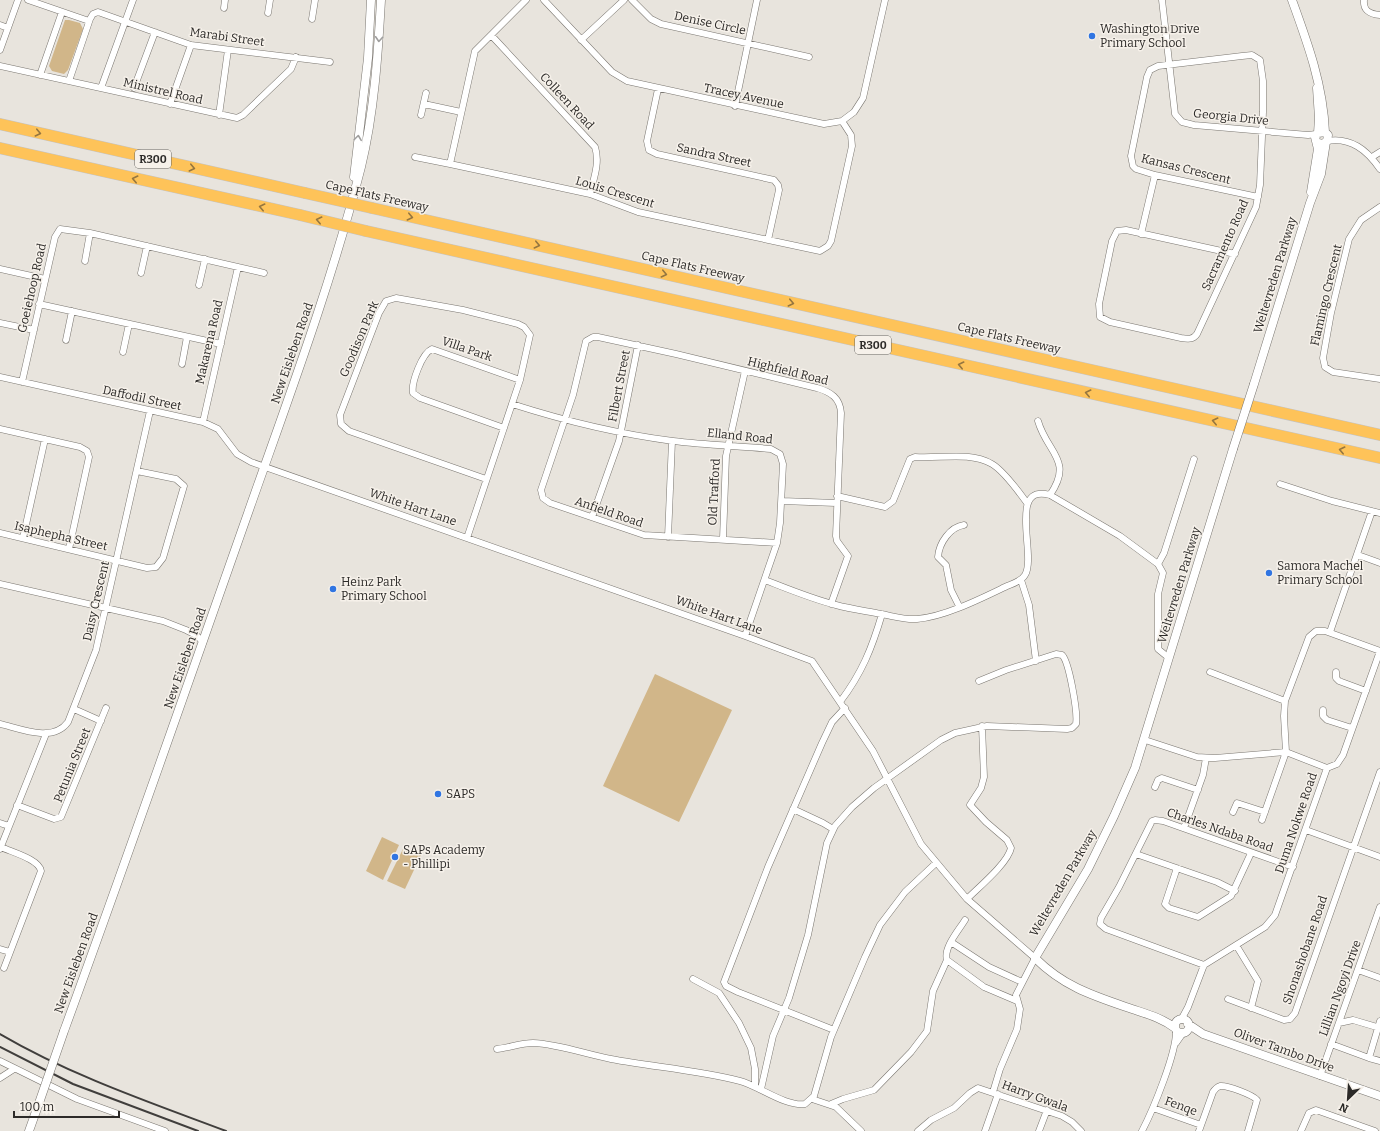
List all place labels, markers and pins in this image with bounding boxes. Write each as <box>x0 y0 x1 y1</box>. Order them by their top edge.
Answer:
place label: Washington Drive Primary School <box>1100 22 1200 50</box>
marker: Washington Drive Primary School <box>1087 31 1097 41</box>
place label: Samora Machel Primary School <box>1277 559 1364 587</box>
marker: Samora Machel Primary School <box>1264 568 1274 578</box>
place label: Heinz Park Primary School <box>341 575 427 603</box>
marker: Heinz Park Primary School <box>328 584 338 594</box>
place label: SAPS <box>446 787 475 801</box>
marker: SAPS <box>433 789 443 799</box>
place label: SAPs Academy - Phillipi <box>403 843 486 871</box>
marker: SAPs Academy - Phillipi <box>390 852 400 862</box>

